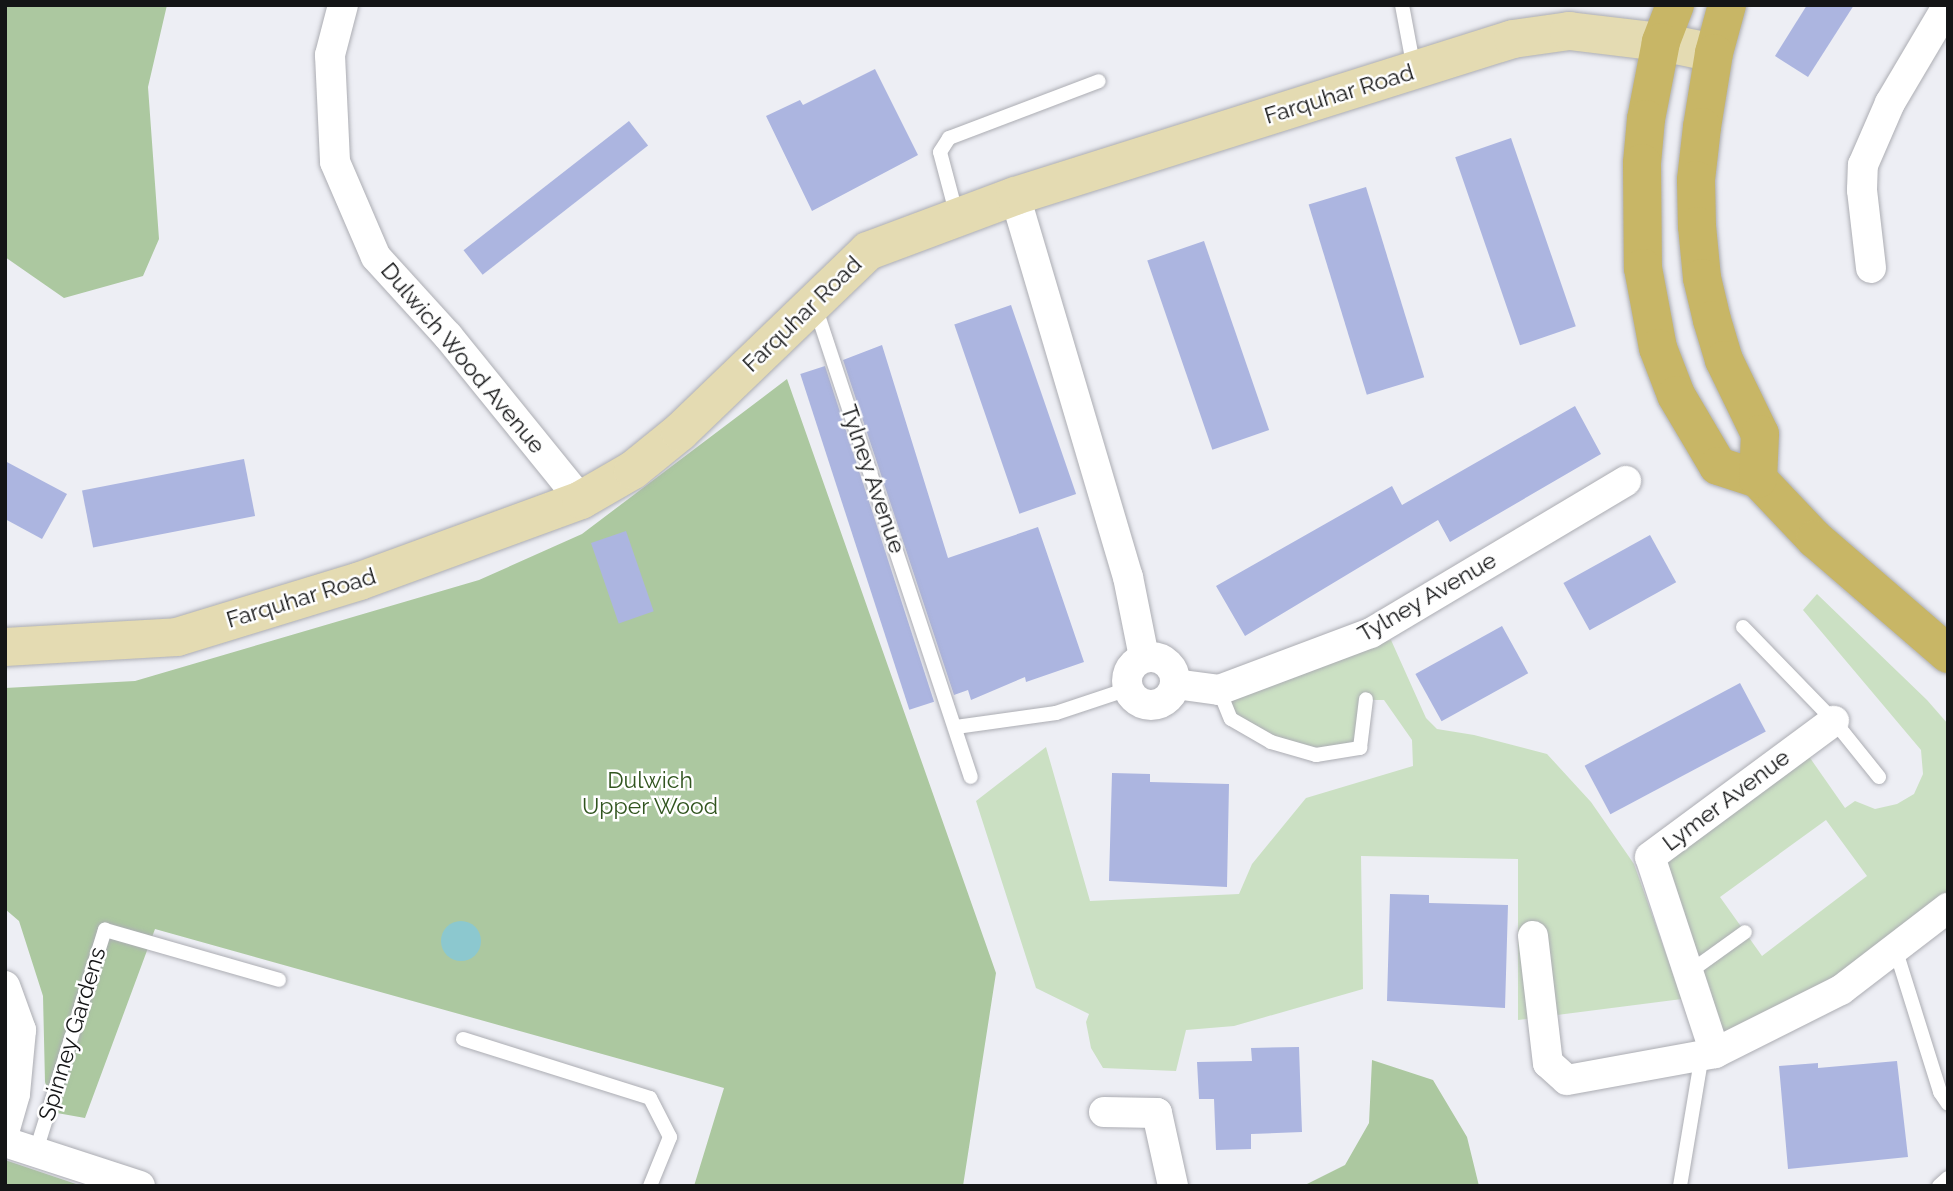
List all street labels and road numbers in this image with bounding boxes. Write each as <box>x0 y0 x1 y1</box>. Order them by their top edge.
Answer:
street label: Farquhar Road <box>1261 58 1417 130</box>
street label: Farquhar Road <box>737 250 867 378</box>
street label: Dulwich Wood Avenue <box>375 256 551 460</box>
street label: Tylney Avenue <box>834 401 912 557</box>
street label: Tylney Avenue <box>1352 546 1502 648</box>
street label: Farquhar Road <box>223 562 379 634</box>
street label: Lymer Avenue <box>1656 743 1796 857</box>
street label: Spinney Gardens <box>32 944 112 1124</box>

